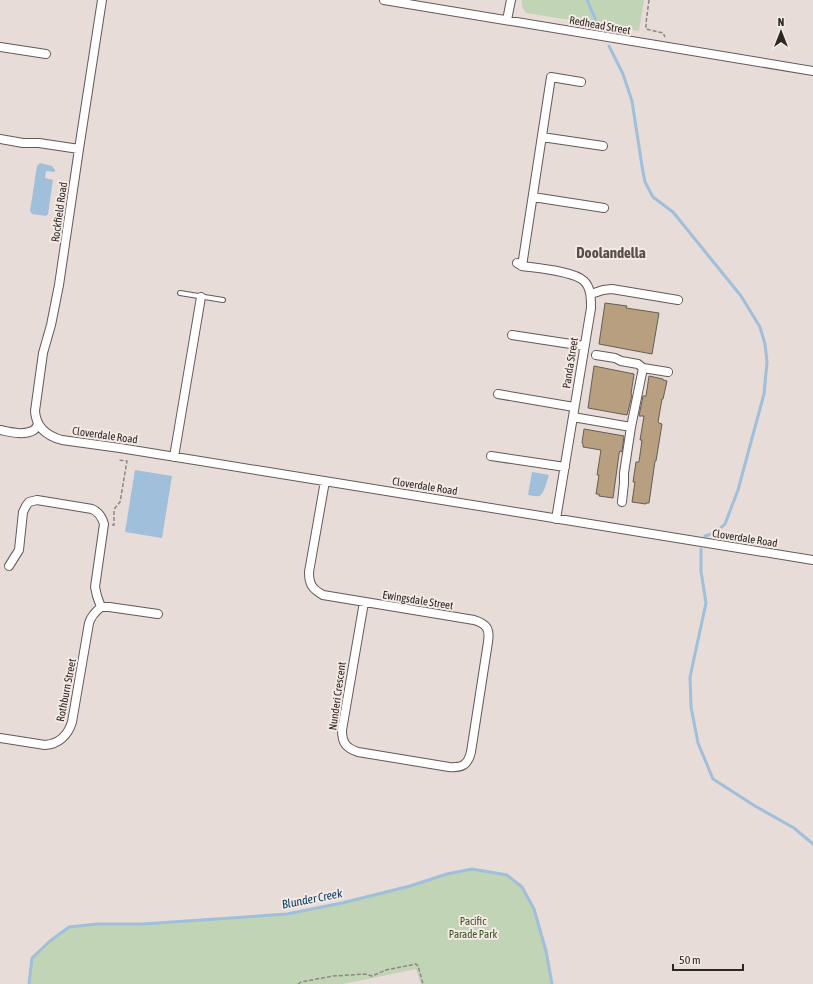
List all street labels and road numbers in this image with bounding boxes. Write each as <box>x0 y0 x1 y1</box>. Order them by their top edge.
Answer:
street label: Redhead Street <box>568 14 632 36</box>
street label: Rockfield Road <box>49 181 69 243</box>
street label: Panda Street <box>560 337 580 389</box>
street label: Cloverdale Road <box>71 424 139 446</box>
street label: Cloverdale Road <box>391 475 459 497</box>
street label: Cloverdale Road <box>711 527 779 549</box>
street label: Ewingsdale Street <box>382 588 454 612</box>
street label: Rothburn Street <box>54 657 78 723</box>
street label: Nunderi Crescent <box>326 661 348 731</box>

